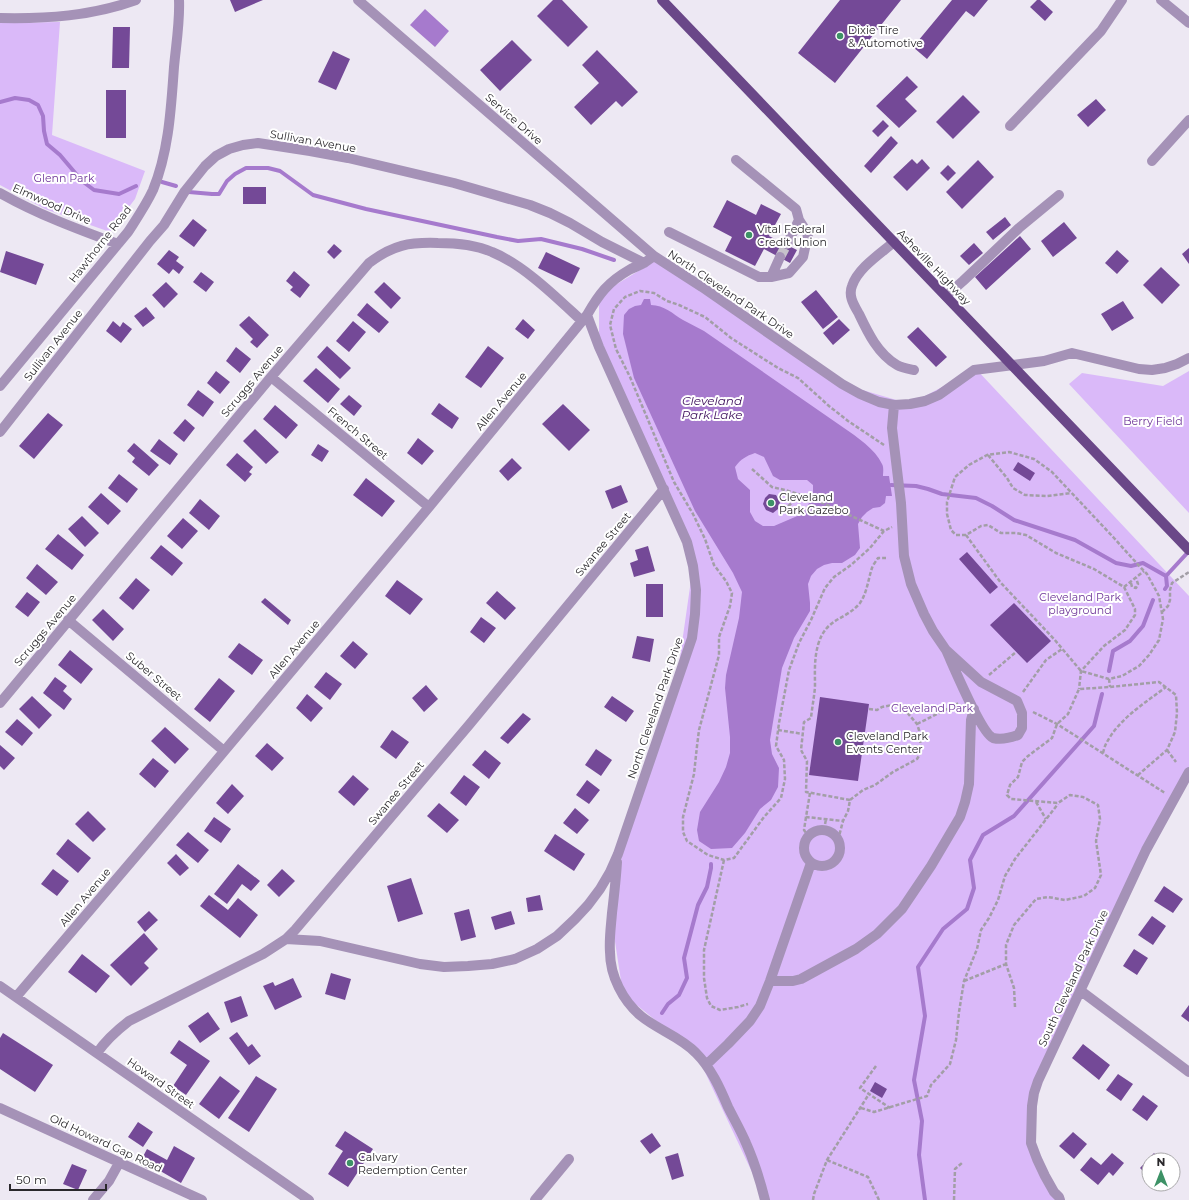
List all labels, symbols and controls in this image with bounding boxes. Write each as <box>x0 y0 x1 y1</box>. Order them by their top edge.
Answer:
place label: Dixie Tire & Automotive <box>848 23 923 50</box>
marker: Dixie Tire & Automotive <box>835 31 845 41</box>
street label: Service Drive <box>482 90 546 148</box>
street label: Sullivan Avenue <box>269 127 357 156</box>
park label: Glenn Park <box>34 171 95 185</box>
street label: Elmwood Drive <box>11 180 94 228</box>
street label: Hawthorne Road <box>66 203 134 285</box>
place label: Vital Federal Credit Union <box>757 222 827 249</box>
street label: Asheville Highway <box>894 226 974 308</box>
marker: Vital Federal Credit Union <box>744 230 754 240</box>
street label: North Cleveland Park Drive <box>665 247 797 342</box>
street label: Sullivan Avenue <box>21 306 86 384</box>
street label: Scruggs Avenue <box>218 342 286 420</box>
street label: Allen Avenue <box>472 369 530 433</box>
water label: Cleveland Park Lake <box>682 393 743 422</box>
street label: French Street <box>325 404 392 463</box>
park label: Berry Field <box>1123 414 1183 428</box>
place label: Cleveland Park Gazebo <box>779 490 849 517</box>
marker: Cleveland Park Gazebo <box>766 498 776 508</box>
street label: Swanee Street <box>572 509 634 579</box>
park label: Cleveland Park playground <box>1039 590 1121 617</box>
street label: Scruggs Avenue <box>11 591 79 669</box>
street label: Allen Avenue <box>265 617 323 681</box>
street label: North Cleveland Park Drive <box>624 635 686 781</box>
street label: Suber Street <box>123 649 185 704</box>
park label: Cleveland Park <box>891 701 973 715</box>
place label: Cleveland Park Events Center <box>846 729 929 756</box>
marker: Cleveland Park Events Center <box>833 737 843 747</box>
street label: Swanee Street <box>365 758 427 828</box>
street label: Allen Avenue <box>56 865 114 929</box>
street label: South Cleveland Park Drive <box>1035 907 1111 1049</box>
street label: Howard Street <box>124 1054 198 1112</box>
street label: Old Howard Gap Road <box>47 1111 165 1175</box>
place label: Calvary Redemption Center <box>358 1150 467 1177</box>
north arrow <box>1141 1152 1181 1192</box>
text: N <box>1157 1155 1165 1169</box>
marker: Calvary Redemption Center <box>345 1158 355 1168</box>
scale bar <box>10 1166 106 1192</box>
text: 50 m <box>16 1172 47 1187</box>

